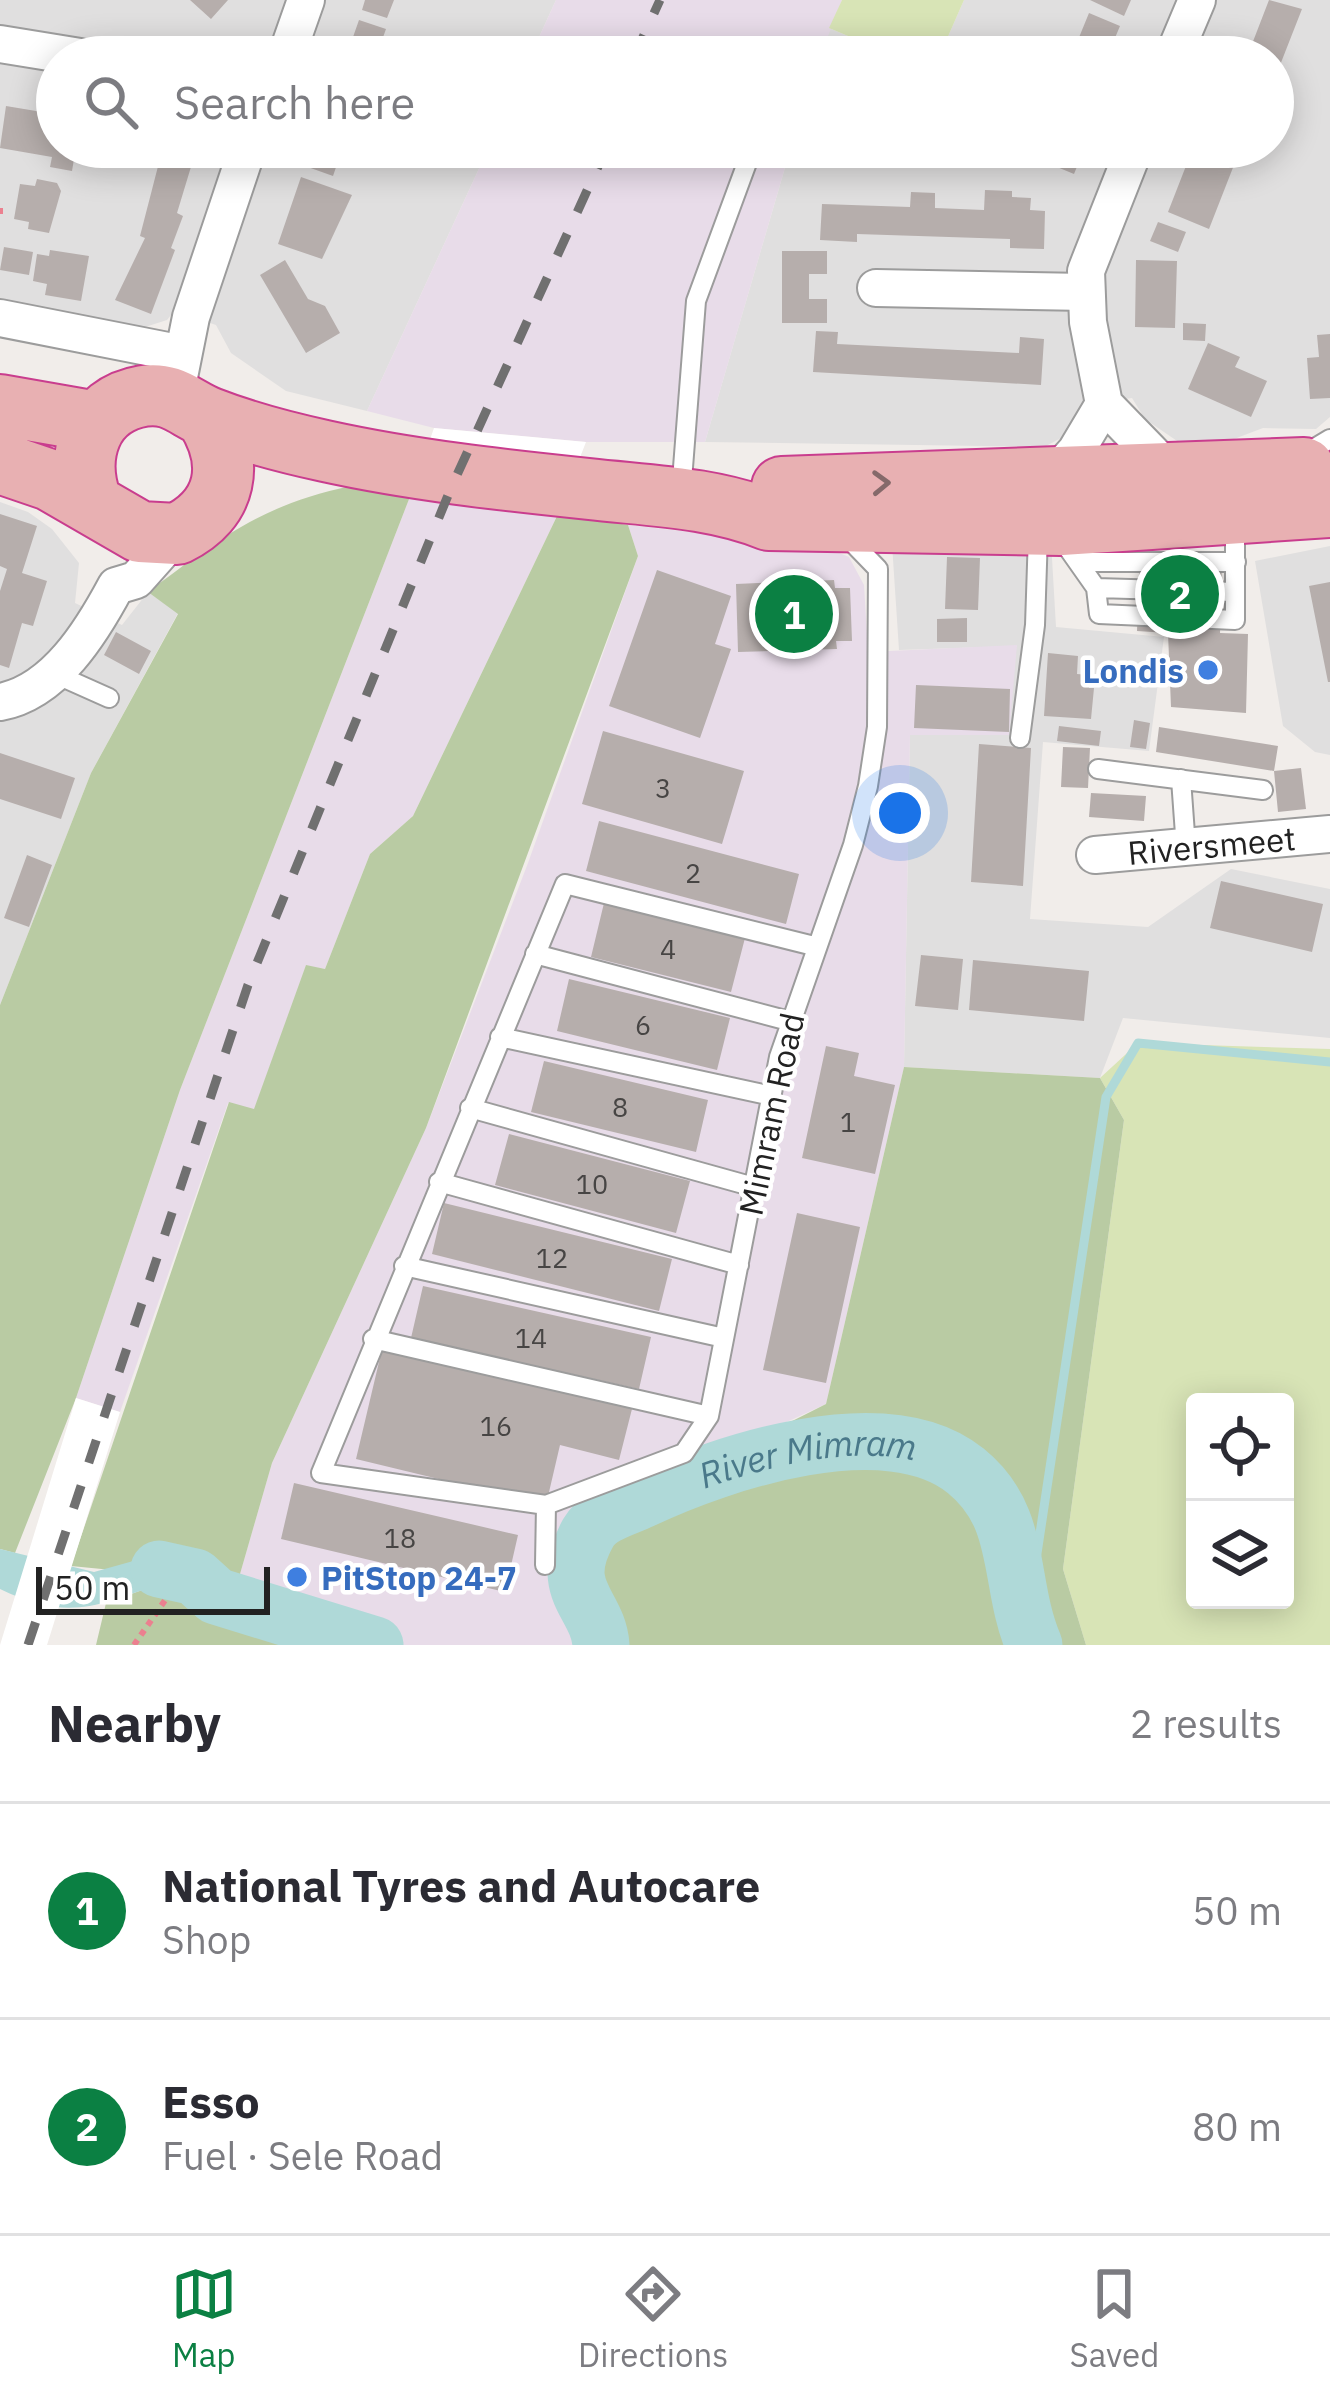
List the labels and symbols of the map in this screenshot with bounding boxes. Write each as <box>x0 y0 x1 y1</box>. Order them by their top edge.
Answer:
one-way arrow <box>872 470 891 496</box>
pin: 2 <box>1141 549 1219 639</box>
pin: 1 <box>755 569 833 659</box>
place label: Londis <box>1082 649 1184 692</box>
marker: Londis <box>1195 657 1221 683</box>
house number: 3 <box>655 770 671 805</box>
your location <box>870 783 930 843</box>
street label: Riversmeet <box>1126 816 1297 873</box>
house number: 2 <box>685 855 701 890</box>
house number: 4 <box>660 931 676 966</box>
house number: 6 <box>635 1007 651 1042</box>
street label: Mimram Road <box>729 1009 813 1219</box>
house number: 8 <box>612 1089 628 1124</box>
house number: 1 <box>840 1104 856 1139</box>
house number: 10 <box>576 1166 608 1201</box>
house number: 12 <box>536 1240 568 1275</box>
house number: 14 <box>515 1320 547 1355</box>
house number: 16 <box>480 1408 512 1443</box>
water label: River Mimram <box>692 1418 921 1498</box>
house number: 18 <box>384 1520 416 1555</box>
place label: PitStop 24-7 <box>321 1556 517 1599</box>
scale bar <box>36 1561 270 1614</box>
marker: PitStop 24-7 <box>284 1564 310 1590</box>

